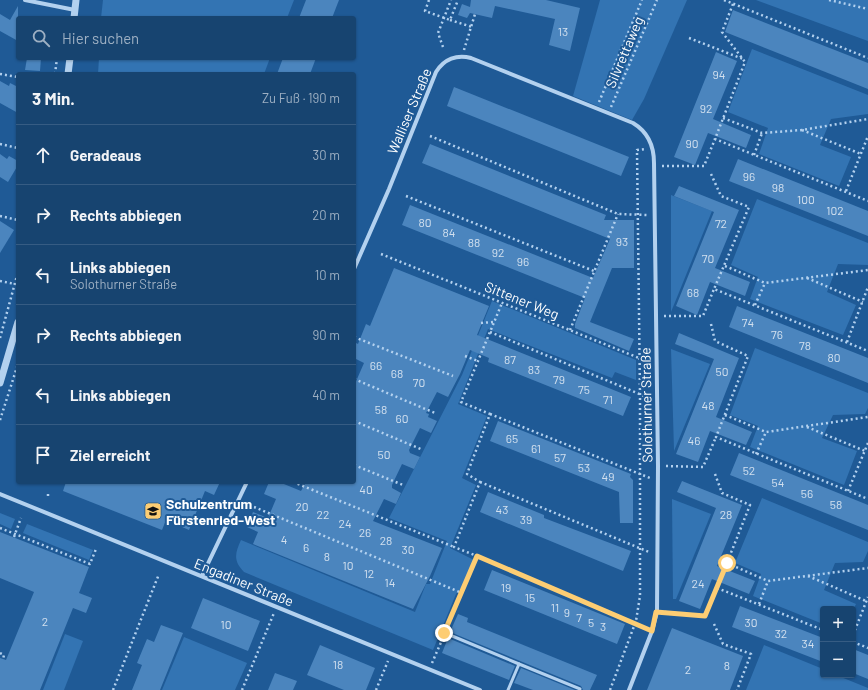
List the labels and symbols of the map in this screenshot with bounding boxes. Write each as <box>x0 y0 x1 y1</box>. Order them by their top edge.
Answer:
street label: Silvrettaweg <box>601 14 647 90</box>
house number: 13 <box>558 24 568 38</box>
street label: Walliser Straße <box>383 66 435 156</box>
house number: 94 <box>713 67 725 81</box>
house number: 92 <box>700 101 712 115</box>
house number: 90 <box>685 136 699 150</box>
house number: 96 <box>743 169 755 183</box>
house number: 98 <box>772 180 784 194</box>
house number: 100 <box>797 192 815 206</box>
house number: 102 <box>826 203 844 217</box>
house number: 80 <box>418 215 432 229</box>
house number: 72 <box>715 216 727 230</box>
house number: 84 <box>443 225 455 239</box>
house number: 93 <box>616 234 628 248</box>
house number: 88 <box>468 235 480 249</box>
house number: 92 <box>492 245 504 259</box>
house number: 70 <box>702 251 714 265</box>
house number: 96 <box>517 254 529 268</box>
street label: Sittener Weg <box>482 277 562 323</box>
house number: 68 <box>687 285 699 299</box>
house number: 74 <box>742 315 754 329</box>
house number: 76 <box>771 327 783 341</box>
house number: 78 <box>799 338 811 352</box>
street label: Solothurner Straße <box>636 347 656 463</box>
house number: 80 <box>827 350 841 364</box>
house number: 87 <box>504 352 516 366</box>
house number: 66 <box>370 358 382 372</box>
house number: 83 <box>528 362 540 376</box>
house number: 50 <box>716 364 728 378</box>
house number: 68 <box>391 366 403 380</box>
house number: 79 <box>553 372 565 386</box>
house number: 70 <box>413 375 425 389</box>
house number: 75 <box>578 382 590 396</box>
house number: 71 <box>603 392 613 406</box>
house number: 48 <box>702 398 714 412</box>
house number: 58 <box>375 402 387 416</box>
house number: 60 <box>396 411 408 425</box>
house number: 65 <box>506 431 518 445</box>
house number: 46 <box>688 433 700 447</box>
house number: 61 <box>531 441 541 455</box>
house number: 50 <box>378 447 390 461</box>
house number: 57 <box>554 450 566 464</box>
house number: 53 <box>578 460 590 474</box>
house number: 52 <box>743 463 755 477</box>
house number: 49 <box>602 469 614 483</box>
house number: 54 <box>772 475 784 489</box>
house number: 40 <box>359 482 373 496</box>
house number: 56 <box>801 486 813 500</box>
place label: Schulzentrum Fürstenried-West <box>166 495 275 528</box>
house number: 58 <box>830 497 842 511</box>
house number: 20 <box>295 499 309 513</box>
school or university icon: Schulzentrum Fürstenried-West <box>143 501 163 521</box>
house number: 43 <box>496 502 508 516</box>
house number: 22 <box>317 507 329 521</box>
house number: 28 <box>720 507 732 521</box>
house number: 39 <box>520 512 532 526</box>
house number: 24 <box>338 516 352 530</box>
house number: 26 <box>359 525 371 539</box>
house number: 4 <box>281 532 287 546</box>
house number: 28 <box>380 533 392 547</box>
house number: 6 <box>303 540 309 554</box>
house number: 30 <box>402 542 414 556</box>
house number: 8 <box>324 549 330 563</box>
street label: Engadiner Straße <box>192 554 296 610</box>
route start <box>718 554 736 572</box>
house number: 10 <box>343 558 353 572</box>
house number: 12 <box>364 566 374 580</box>
house number: 14 <box>385 575 395 589</box>
house number: 24 <box>691 576 705 590</box>
house number: 19 <box>501 580 511 594</box>
house number: 15 <box>525 590 535 604</box>
house number: 11 <box>551 600 559 614</box>
house number: 9 <box>564 605 570 619</box>
house number: 7 <box>576 610 582 624</box>
house number: 2 <box>42 614 48 628</box>
house number: 5 <box>588 615 594 629</box>
house number: 30 <box>745 615 757 629</box>
house number: 10 <box>221 617 231 631</box>
house number: 3 <box>600 619 606 633</box>
route end <box>435 624 453 642</box>
house number: 32 <box>775 626 787 640</box>
house number: 34 <box>802 636 814 650</box>
house number: 18 <box>333 657 343 671</box>
house number: 8 <box>724 658 730 672</box>
house number: 2 <box>685 662 691 676</box>

